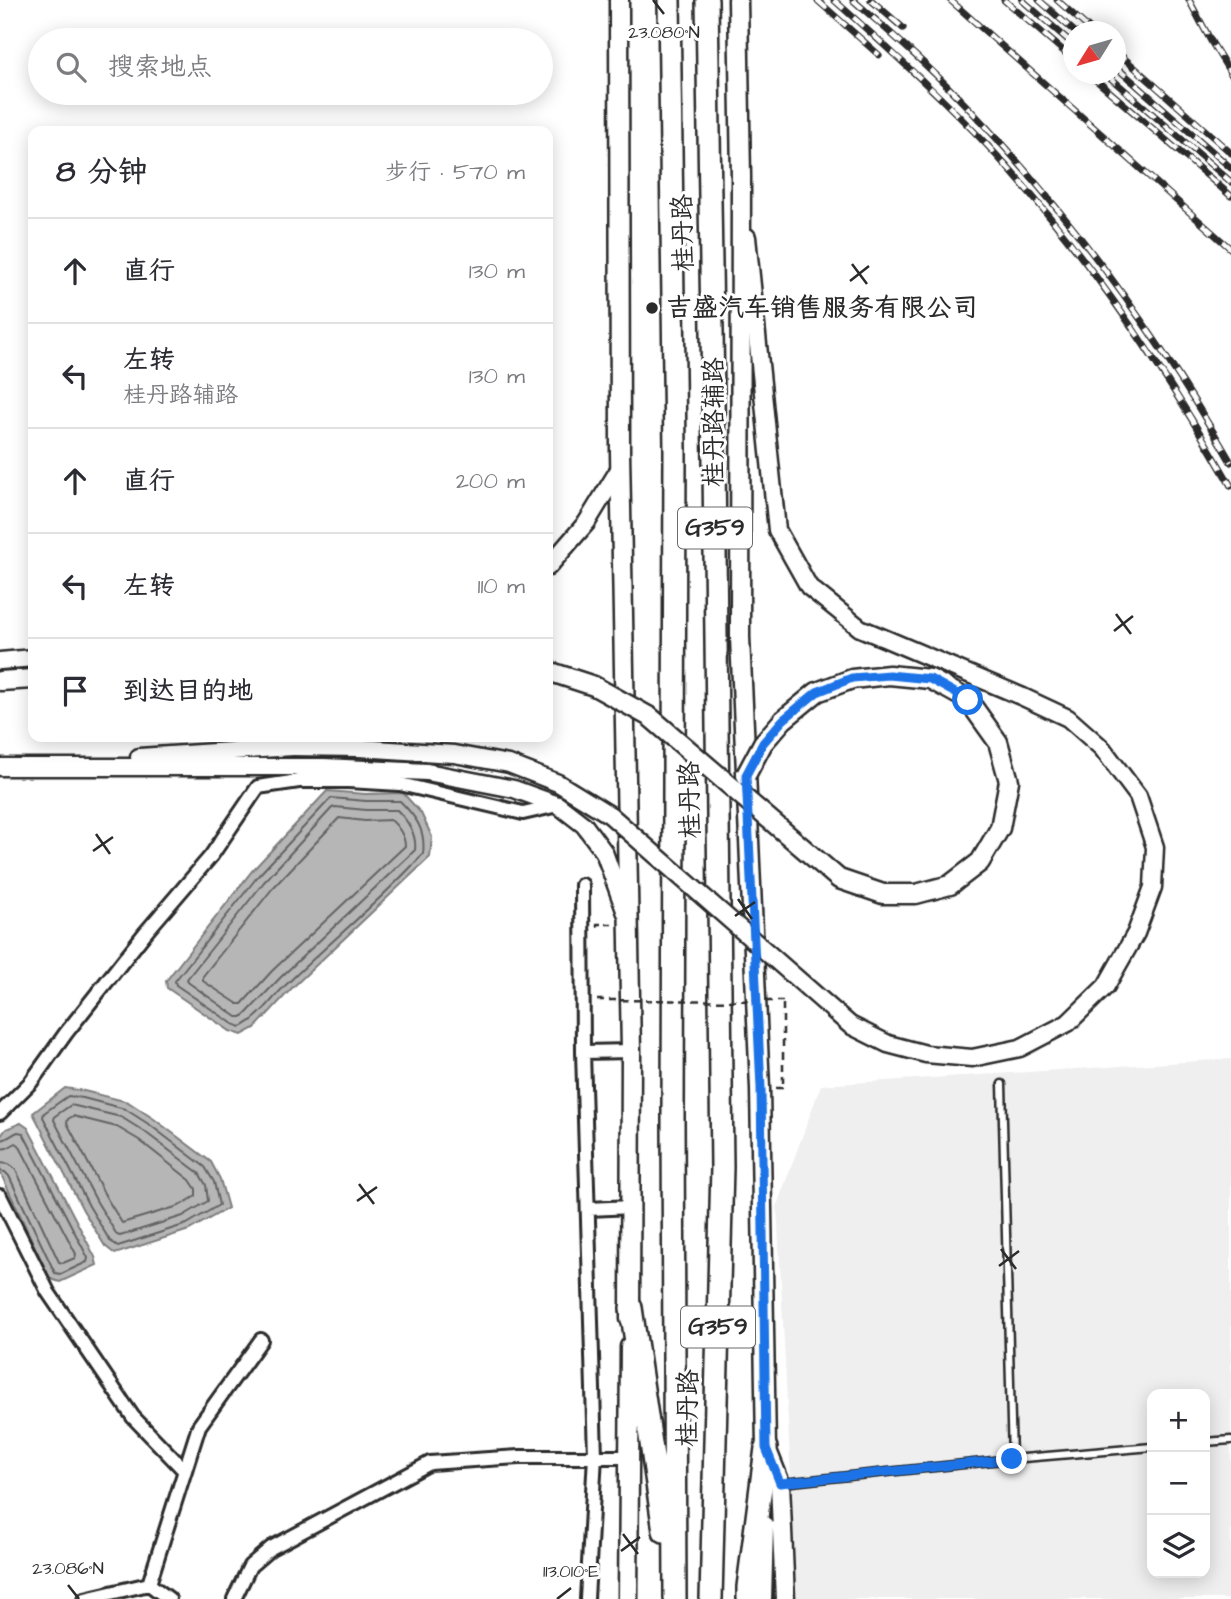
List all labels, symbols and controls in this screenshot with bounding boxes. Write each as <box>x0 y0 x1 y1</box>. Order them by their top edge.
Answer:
text: 23.080°N <box>628 20 700 45</box>
north arrow <box>1063 21 1126 84</box>
search box <box>28 28 553 105</box>
icon: search <box>52 48 90 86</box>
text: 搜索地点 <box>108 49 212 85</box>
text: 8 分钟 <box>56 151 147 193</box>
text: 步行 · 570 m <box>385 156 525 188</box>
street label: 桂丹路 <box>664 194 702 272</box>
icon: ahead <box>56 252 94 290</box>
text: 直行 <box>123 253 175 289</box>
text: 130 m <box>469 255 525 287</box>
place label: 吉盛汽车销售服务有限公司 <box>666 290 978 326</box>
marker: 吉盛汽车销售服务有限公司 <box>644 300 660 316</box>
text: 左转 <box>123 342 175 378</box>
icon: left <box>56 357 94 395</box>
street label: 桂丹路辅路 <box>696 357 732 487</box>
text: 130 m <box>469 360 525 392</box>
text: 桂丹路辅路 <box>123 379 238 411</box>
icon: ahead <box>56 462 94 500</box>
text: 直行 <box>123 463 175 499</box>
text: 200 m <box>456 465 525 497</box>
road number: G359 <box>678 508 752 548</box>
icon: left <box>56 567 94 605</box>
text: 左转 <box>123 568 175 604</box>
text: 110 m <box>477 570 525 602</box>
icon: arrive <box>56 672 94 710</box>
text: 到达目的地 <box>123 673 253 709</box>
route start <box>952 684 983 715</box>
street label: 桂丹路 <box>671 761 709 839</box>
road number: G359 <box>681 1307 755 1348</box>
street label: 桂丹路 <box>669 1369 707 1447</box>
map controls <box>1147 1389 1210 1578</box>
button: + <box>1147 1389 1210 1452</box>
route end <box>996 1443 1027 1474</box>
button: − <box>1147 1452 1210 1515</box>
button: layers <box>1147 1515 1210 1578</box>
text: 23.086°N <box>32 1556 104 1581</box>
text: 113.010°E <box>543 1559 599 1584</box>

